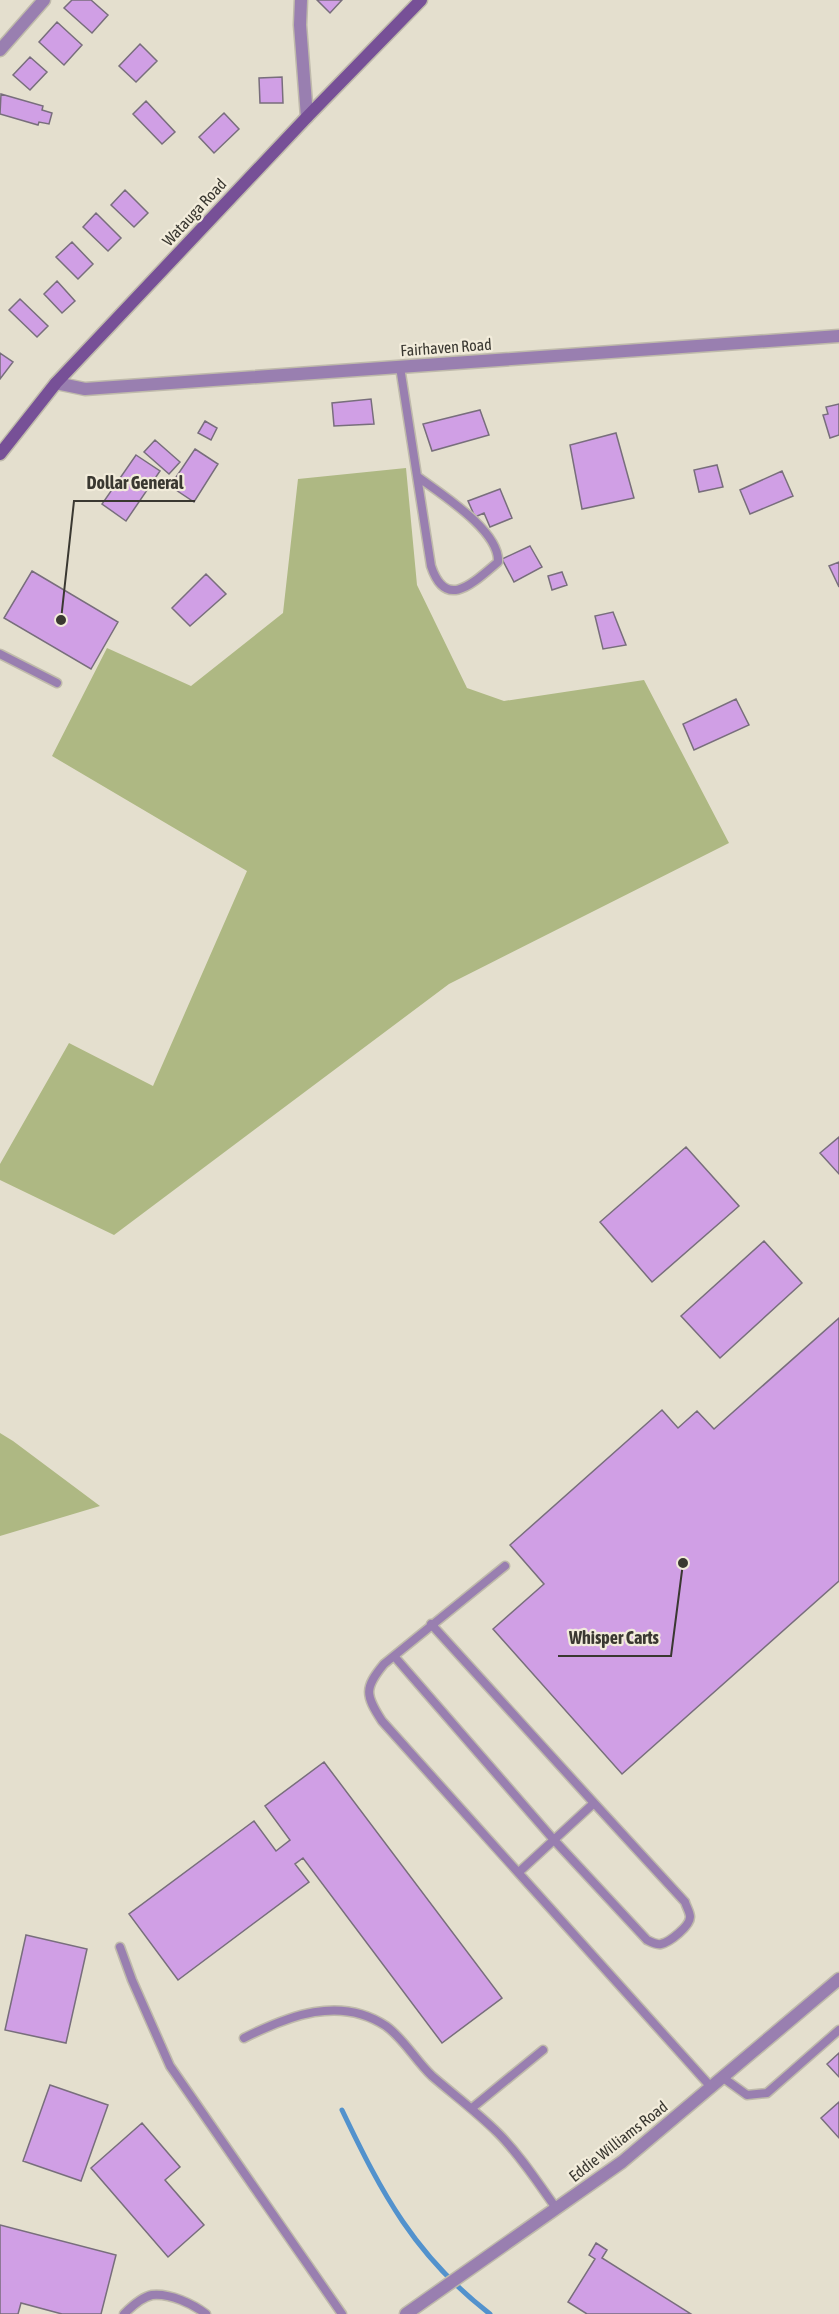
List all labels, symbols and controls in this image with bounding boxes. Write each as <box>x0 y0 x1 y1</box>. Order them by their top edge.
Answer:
street label: Watauga Road <box>158 175 230 250</box>
street label: Fairhaven Road <box>400 335 492 359</box>
callout: Dollar General <box>74 465 195 501</box>
text: Dollar General <box>87 472 184 493</box>
callout: Whisper Carts <box>558 1620 671 1656</box>
text: Whisper Carts <box>568 1627 660 1648</box>
street label: Eddie Williams Road <box>565 2097 671 2185</box>

